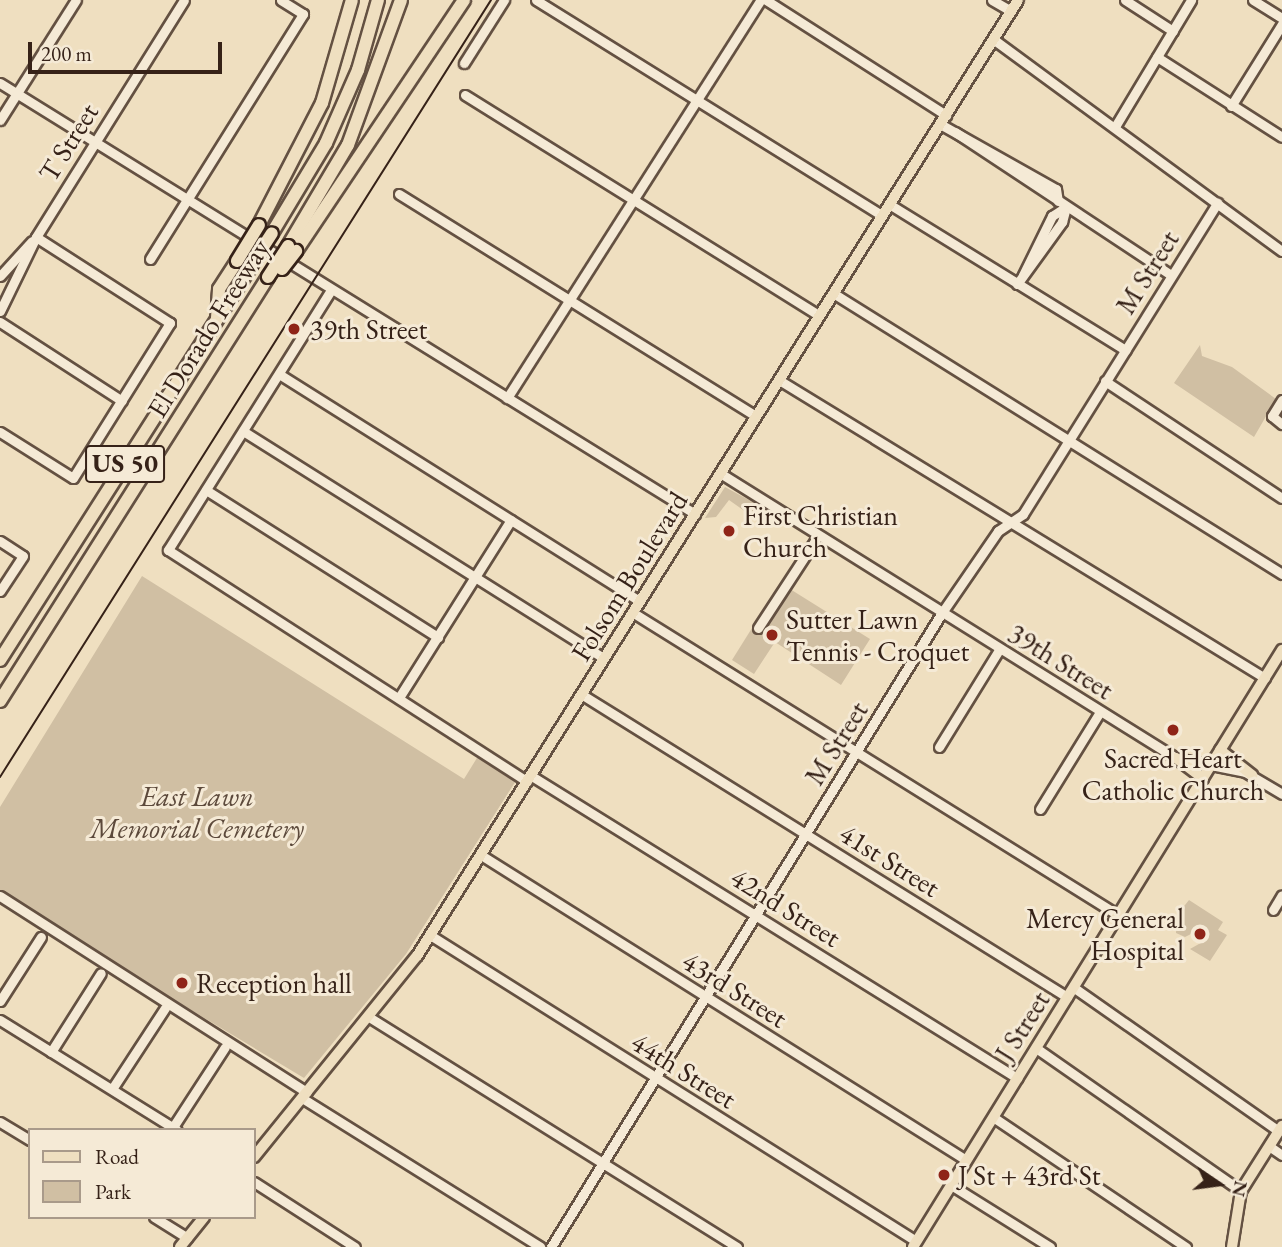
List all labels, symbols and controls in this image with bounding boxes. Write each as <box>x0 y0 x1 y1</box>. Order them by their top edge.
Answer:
scale bar <box>32 28 226 72</box>
text: 200 m <box>41 40 92 67</box>
street label: T Street <box>31 97 105 187</box>
street label: M Street <box>1108 224 1186 320</box>
street label: El Dorado Freeway <box>140 232 276 424</box>
place label: 39th Street <box>310 312 427 346</box>
marker: 39th Street <box>284 319 304 339</box>
road number: US 50 <box>85 442 165 486</box>
street label: Folsom Boulevard <box>564 485 694 667</box>
place label: First Christian Church <box>743 498 898 564</box>
marker: First Christian Church <box>721 523 737 539</box>
place label: Sutter Lawn Tennis - Croquet <box>786 602 969 668</box>
street label: 39th Street <box>1002 616 1120 706</box>
marker: Sutter Lawn Tennis - Croquet <box>764 627 780 643</box>
street label: M Street <box>797 695 875 791</box>
marker: Sacred Heart Catholic Church <box>1165 722 1181 738</box>
place label: Sacred Heart Catholic Church <box>1082 741 1264 807</box>
park label: East Lawn Memorial Cemetery <box>90 779 304 845</box>
street label: 41st Street <box>834 816 946 904</box>
street label: 42nd Street <box>725 860 847 954</box>
place label: Mercy General Hospital <box>1026 901 1184 967</box>
marker: Mercy General Hospital <box>1190 924 1210 944</box>
street label: 43rd Street <box>676 944 794 1034</box>
place label: Reception hall <box>196 966 352 1000</box>
marker: Reception hall <box>174 975 190 991</box>
street label: J Street <box>987 985 1057 1067</box>
street label: 44th Street <box>625 1025 743 1115</box>
legend <box>28 1128 256 1219</box>
text: Road <box>95 1143 139 1170</box>
north arrow <box>1184 1149 1254 1219</box>
place label: J St + 43rd St <box>958 1158 1100 1192</box>
marker: J St + 43rd St <box>936 1167 952 1183</box>
text: Park <box>95 1178 131 1205</box>
text: N <box>1226 1179 1254 1199</box>

